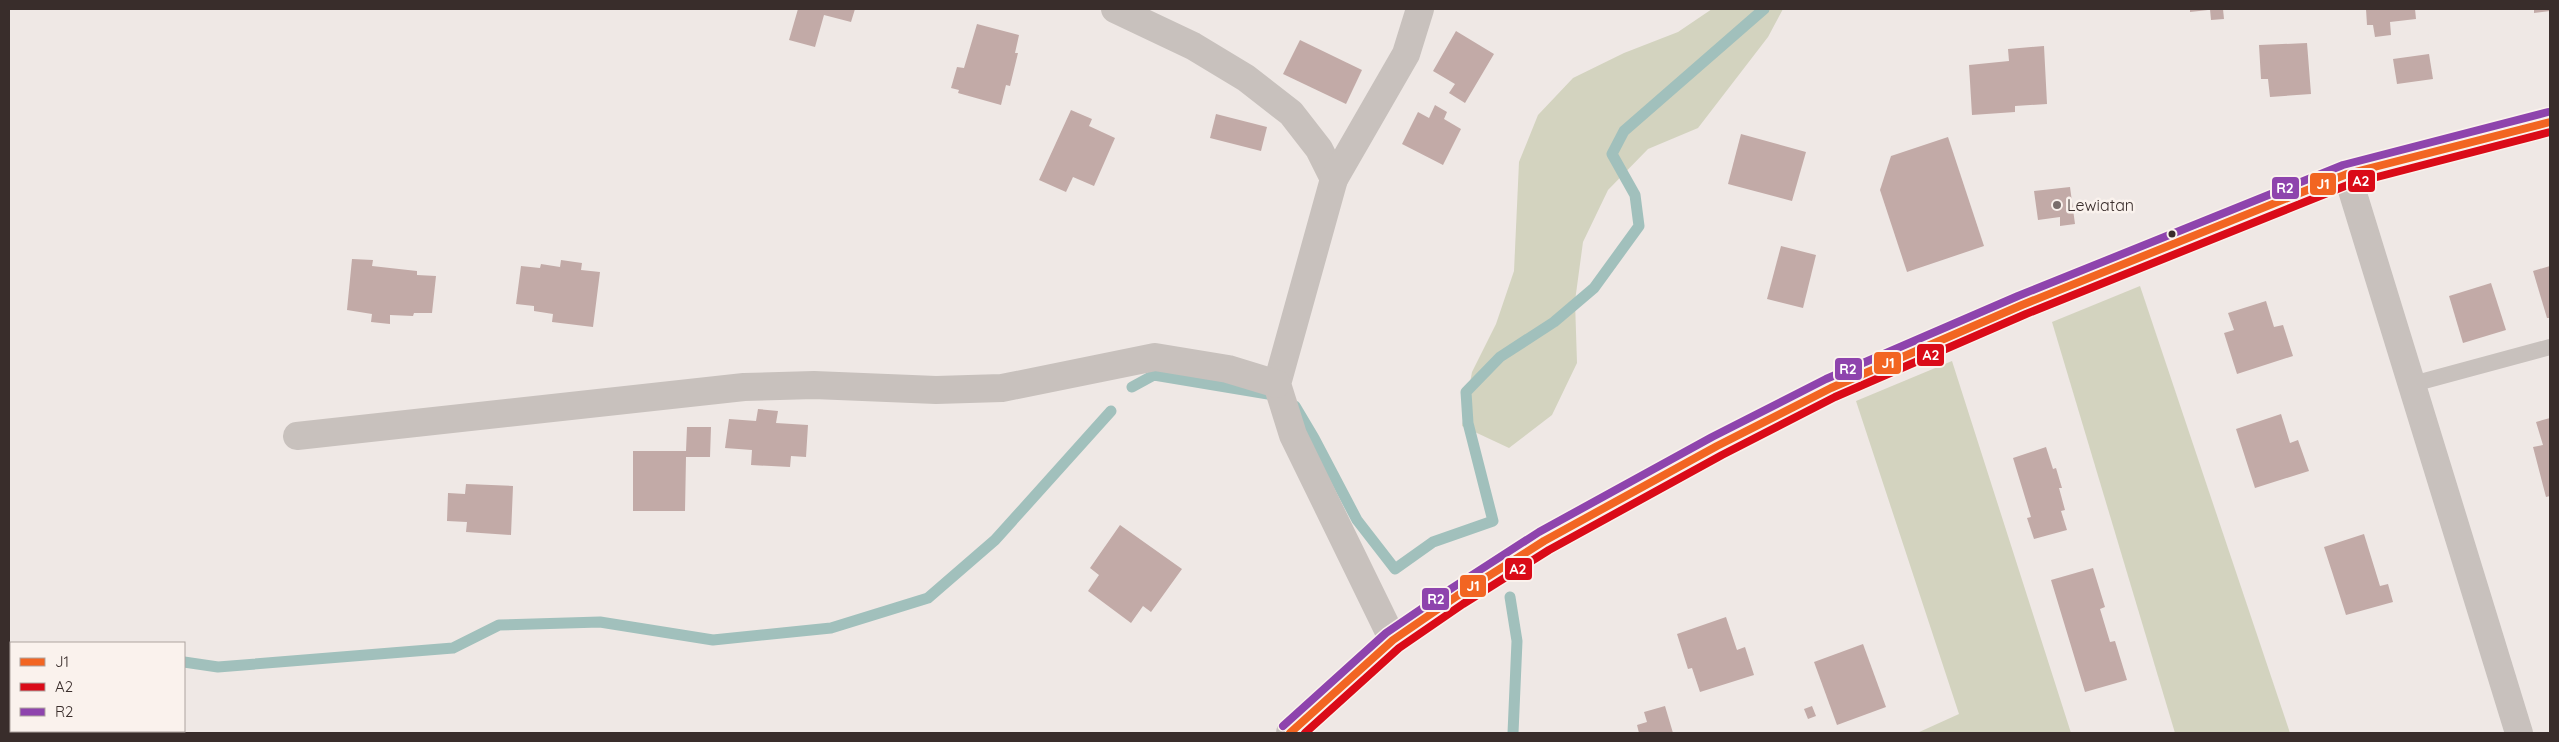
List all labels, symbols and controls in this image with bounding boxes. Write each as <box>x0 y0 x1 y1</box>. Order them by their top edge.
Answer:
line badge: A2 <box>2347 169 2376 193</box>
line badge: J1 <box>2309 172 2337 196</box>
text: A2 <box>2353 172 2369 190</box>
text: J1 <box>2316 175 2330 193</box>
line badge: R2 <box>2271 176 2300 200</box>
text: R2 <box>2276 179 2294 197</box>
place label: Lewiatan <box>2067 195 2134 215</box>
marker: Lewiatan <box>2051 199 2063 211</box>
unlabelled marker <box>2167 229 2177 239</box>
line badge: A2 <box>1916 343 1945 367</box>
text: A2 <box>1923 346 1939 364</box>
line badge: J1 <box>1873 351 1902 375</box>
text: J1 <box>1881 354 1895 372</box>
line badge: R2 <box>1834 357 1863 381</box>
text: R2 <box>1839 360 1857 378</box>
line badge: A2 <box>1504 557 1533 581</box>
text: A2 <box>1510 560 1526 578</box>
line badge: J1 <box>1459 574 1487 598</box>
text: J1 <box>1466 577 1480 595</box>
line badge: R2 <box>1421 587 1450 611</box>
text: R2 <box>1427 590 1445 608</box>
legend <box>10 642 185 732</box>
text: J1 <box>55 652 69 671</box>
text: A2 <box>55 677 73 696</box>
text: R2 <box>55 702 73 721</box>

